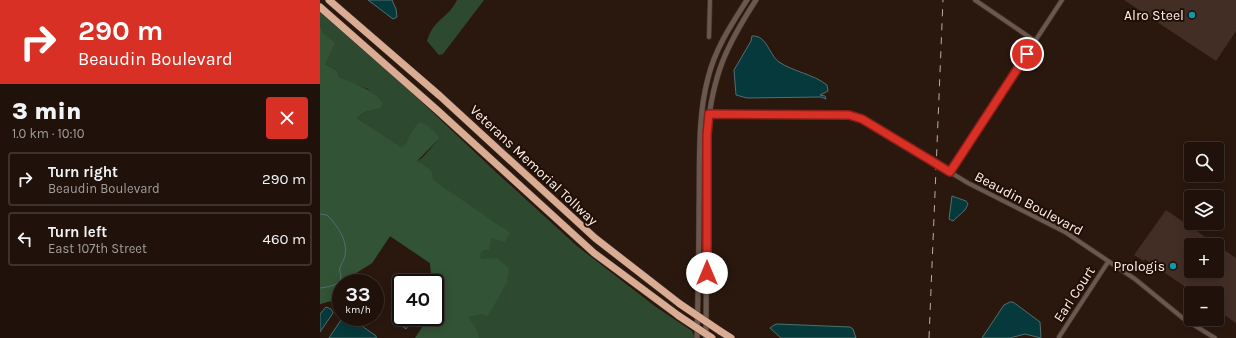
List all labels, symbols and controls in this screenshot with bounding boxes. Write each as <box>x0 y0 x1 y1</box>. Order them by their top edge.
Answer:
place label: Alro Steel <box>1124 7 1184 24</box>
marker: Alro Steel <box>1187 10 1197 20</box>
text: 290 m <box>78 14 163 47</box>
icon: right <box>12 16 64 68</box>
pin <box>1010 37 1044 71</box>
icon: arrive <box>1016 43 1038 65</box>
text: Beaudin Boulevard <box>78 48 233 70</box>
text: 3 min <box>12 97 81 125</box>
button: close <box>266 97 308 139</box>
street label: Veterans Memorial Tollway <box>466 102 601 229</box>
text: 1.0 km · 10:10 <box>12 126 84 141</box>
map controls <box>1184 142 1224 326</box>
button: search <box>1184 142 1224 182</box>
text: Turn right <box>48 163 118 181</box>
icon: right <box>14 168 36 190</box>
street label: Beaudin Boulevard <box>972 168 1086 239</box>
text: 290 m <box>262 170 306 188</box>
text: Beaudin Boulevard <box>48 181 160 196</box>
button: layers <box>1184 190 1224 230</box>
text: Turn left <box>48 223 107 241</box>
icon: left <box>14 228 36 250</box>
text: 460 m <box>263 230 306 248</box>
button: + <box>1184 238 1224 278</box>
text: East 107th Street <box>48 241 147 256</box>
position arrow <box>686 252 728 294</box>
place label: Prologis <box>1114 258 1165 275</box>
marker: Prologis <box>1168 261 1178 271</box>
street label: Earl Court <box>1050 263 1099 325</box>
speed limit sign: 40 <box>392 274 444 326</box>
text: 33 <box>346 283 370 306</box>
button: − <box>1184 286 1224 326</box>
text: km/h <box>345 304 371 316</box>

